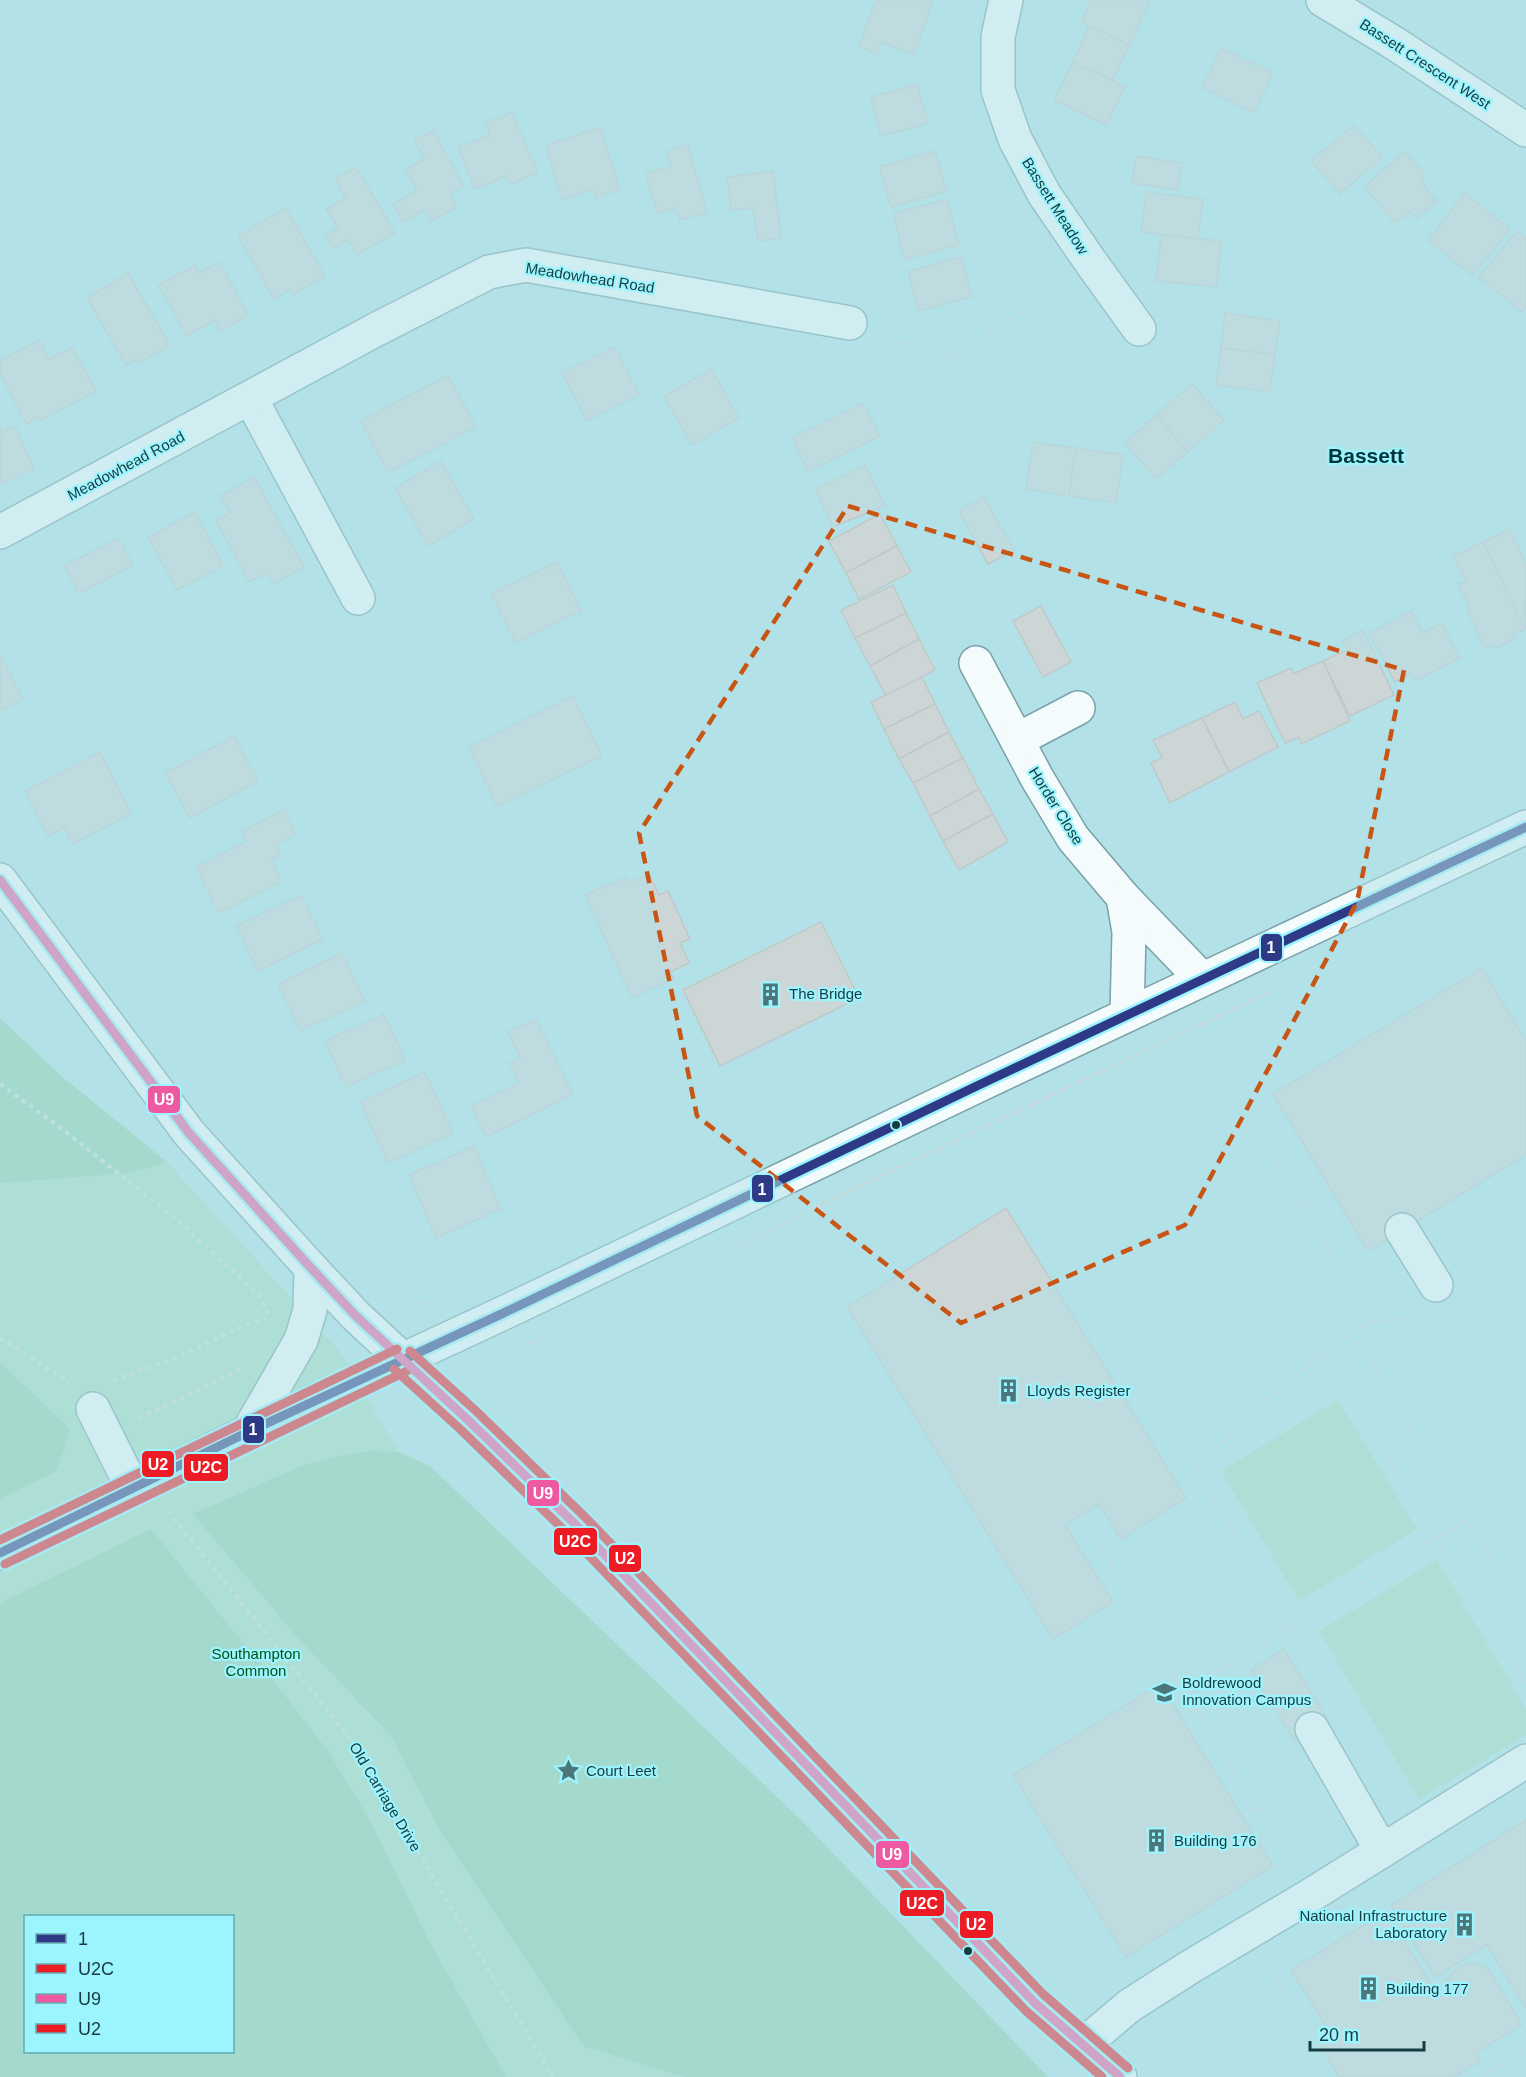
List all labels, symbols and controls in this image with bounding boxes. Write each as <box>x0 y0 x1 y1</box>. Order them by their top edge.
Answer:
street label: Bassett Crescent West <box>1357 15 1494 113</box>
street label: Bassett Meadow <box>1019 154 1092 257</box>
street label: Meadowhead Road <box>525 259 656 296</box>
street label: Meadowhead Road <box>64 428 187 504</box>
district label: Bassett <box>1328 444 1404 467</box>
street label: Horder Close <box>1026 764 1087 848</box>
line badge: 1 <box>1260 933 1283 962</box>
text: 1 <box>1267 939 1276 956</box>
building icon: The Bridge <box>758 981 784 1007</box>
place label: The Bridge <box>789 985 862 1002</box>
line badge: U9 <box>147 1085 181 1114</box>
text: U9 <box>154 1091 174 1108</box>
unlabelled marker <box>890 1119 902 1131</box>
line badge: 1 <box>751 1174 774 1203</box>
text: 1 <box>758 1181 767 1198</box>
building icon: Lloyds Register <box>996 1378 1022 1404</box>
place label: Lloyds Register <box>1027 1382 1130 1399</box>
line badge: 1 <box>242 1415 265 1444</box>
text: 1 <box>249 1421 258 1438</box>
line badge: U2 <box>141 1450 175 1478</box>
line badge: U2C <box>183 1453 229 1482</box>
text: U2 <box>148 1456 168 1473</box>
text: U2C <box>190 1459 222 1476</box>
line badge: U9 <box>526 1479 560 1507</box>
text: U9 <box>533 1485 553 1502</box>
line badge: U2C <box>553 1527 598 1556</box>
text: U2C <box>559 1533 591 1550</box>
line badge: U2 <box>608 1544 642 1573</box>
text: U2 <box>615 1550 635 1567</box>
park label: Southampton Common <box>211 1645 301 1679</box>
place label: Boldrewood Innovation Campus <box>1182 1674 1311 1708</box>
school or university icon: Boldrewood Innovation Campus <box>1151 1679 1177 1705</box>
street label: Old Carriage Drive <box>346 1739 425 1854</box>
place icon: Court Leet <box>555 1758 581 1784</box>
place label: Court Leet <box>586 1762 657 1779</box>
building icon: Building 176 <box>1143 1828 1169 1854</box>
place label: Building 176 <box>1174 1832 1257 1849</box>
line badge: U9 <box>875 1840 910 1869</box>
text: U9 <box>882 1846 902 1863</box>
line badge: U2C <box>899 1889 945 1917</box>
text: U2C <box>906 1895 938 1912</box>
place label: National Infrastructure Laboratory <box>1299 1907 1447 1941</box>
line badge: U2 <box>959 1910 994 1939</box>
building icon: National Infrastructure Laboratory <box>1452 1912 1478 1938</box>
legend <box>24 1915 234 2053</box>
text: U2 <box>966 1916 986 1933</box>
text: 1 <box>78 1929 88 1949</box>
unlabelled marker <box>962 1945 974 1957</box>
text: U2C <box>78 1959 114 1979</box>
building icon: Building 177 <box>1355 1976 1381 2002</box>
place label: Building 177 <box>1386 1980 1469 1997</box>
text: U9 <box>78 1989 101 2009</box>
scale bar <box>1310 2014 1424 2052</box>
text: U2 <box>78 2019 101 2039</box>
text: 20 m <box>1319 2025 1359 2045</box>

